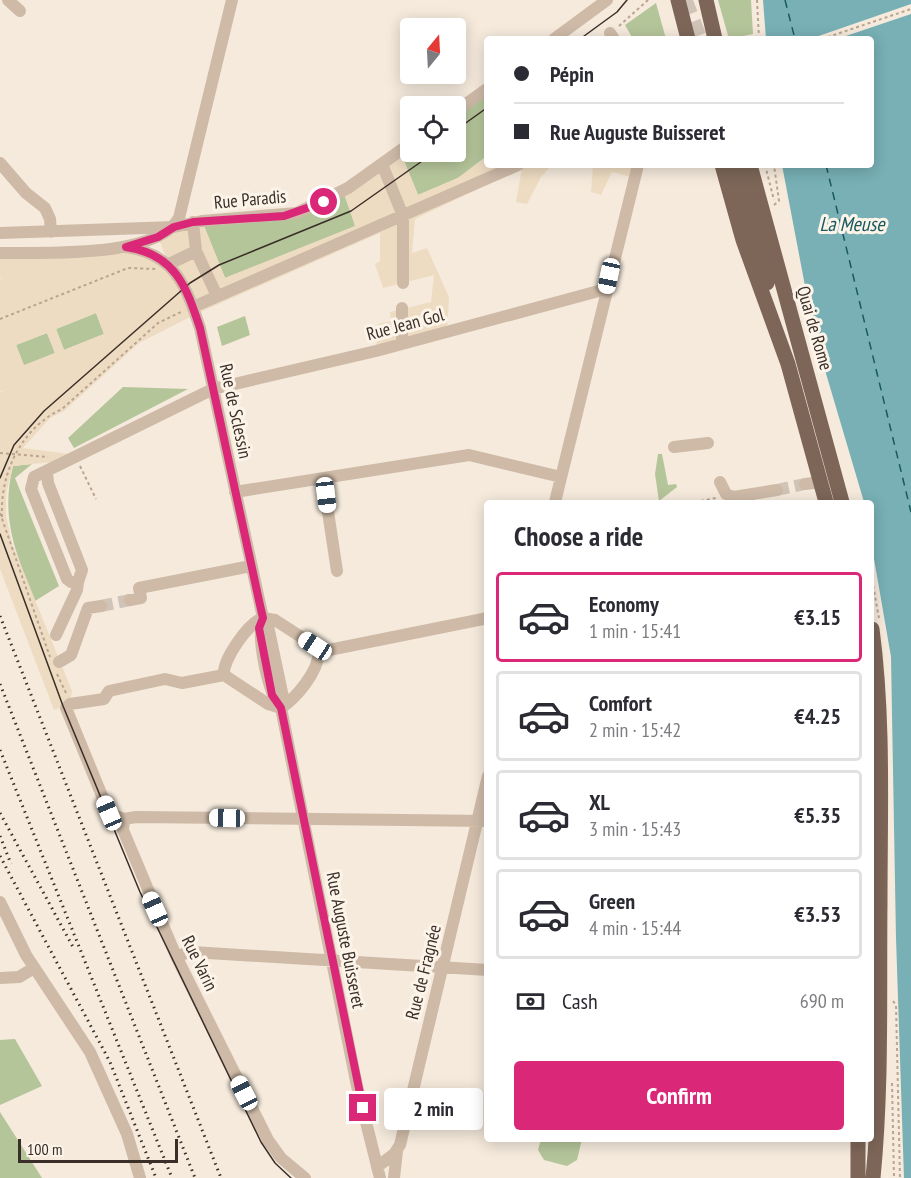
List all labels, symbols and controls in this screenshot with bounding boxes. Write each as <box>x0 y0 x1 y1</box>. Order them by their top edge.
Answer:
north arrow <box>400 18 466 84</box>
map controls <box>400 18 466 162</box>
text: Pépin <box>550 60 594 88</box>
button: locate <box>400 96 466 162</box>
text: Rue Auguste Buisseret <box>550 118 725 146</box>
street label: Rue Paradis <box>213 184 287 214</box>
route start <box>310 188 337 215</box>
water label: La Meuse <box>820 211 886 237</box>
car <box>596 257 622 295</box>
street label: Quai de Rome <box>792 283 838 373</box>
street label: Rue Jean Gol <box>364 302 447 345</box>
street label: Rue de Sclessin <box>215 361 257 461</box>
car <box>315 476 337 514</box>
text: Choose a ride <box>514 519 643 553</box>
icon: car <box>517 590 571 644</box>
text: Economy <box>589 590 659 618</box>
text: €3.15 <box>794 603 841 631</box>
text: 1 min · 15:41 <box>589 618 681 644</box>
car <box>295 629 335 663</box>
icon: car <box>517 689 571 743</box>
text: Comfort <box>589 689 652 717</box>
text: €4.25 <box>794 702 841 730</box>
text: 2 min · 15:42 <box>589 717 681 743</box>
icon: car <box>517 788 571 842</box>
text: XL <box>589 788 610 816</box>
car <box>94 793 124 833</box>
text: €5.35 <box>794 801 841 829</box>
car <box>209 809 245 827</box>
text: 3 min · 15:43 <box>589 816 681 842</box>
street label: Rue Auguste Buisseret <box>322 870 370 1010</box>
icon: car <box>517 887 571 941</box>
text: Green <box>589 887 635 915</box>
car <box>139 889 171 929</box>
text: €3.53 <box>794 900 841 928</box>
text: 4 min · 15:44 <box>589 915 681 941</box>
street label: Rue de Fragnée <box>400 922 446 1022</box>
street label: Rue Varin <box>177 932 223 994</box>
icon: cash <box>514 985 547 1018</box>
text: Cash <box>562 987 598 1015</box>
text: 690 m <box>800 988 844 1014</box>
button: Confirm <box>514 1061 844 1130</box>
car <box>228 1073 260 1113</box>
callout: 2 min <box>384 1087 483 1129</box>
route end <box>349 1094 376 1121</box>
text: 2 min <box>413 1096 454 1122</box>
scale bar <box>18 1136 178 1164</box>
text: 100 m <box>27 1139 62 1159</box>

